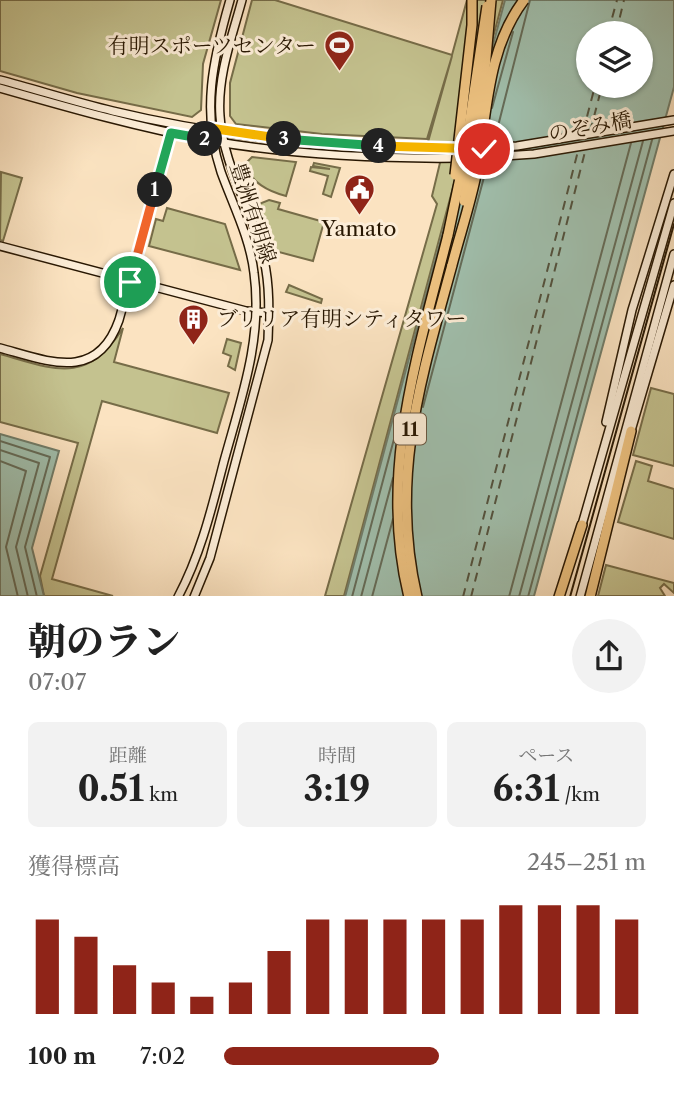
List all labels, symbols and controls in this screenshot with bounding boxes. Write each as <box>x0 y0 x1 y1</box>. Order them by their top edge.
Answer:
map controls <box>576 21 653 98</box>
button: layers <box>576 21 653 98</box>
sports icon: 有明スポーツセンター <box>322 29 356 73</box>
place label: 有明スポーツセンター <box>108 33 316 58</box>
street label: のぞみ橋 <box>546 107 633 146</box>
pin <box>454 119 514 179</box>
pin: 2 <box>188 122 222 156</box>
pin: 3 <box>266 122 302 156</box>
text: 2 <box>199 127 210 150</box>
text: 3 <box>278 127 289 150</box>
pin: 4 <box>362 128 396 164</box>
icon: check <box>465 130 503 168</box>
text: 4 <box>373 134 384 157</box>
street label: 豊洲有明線 <box>225 159 282 267</box>
pin: 1 <box>138 172 172 208</box>
public building icon: Yamato <box>342 172 376 216</box>
text: 1 <box>150 178 159 201</box>
place label: Yamato <box>321 216 396 241</box>
pin <box>100 252 160 312</box>
icon: arrive <box>111 263 149 301</box>
building icon: ブリリア有明シティタワー <box>177 302 211 346</box>
place label: ブリリア有明シティタワー <box>217 306 466 331</box>
road number: 11 <box>394 414 426 444</box>
text: 朝のラン <box>28 618 180 665</box>
button: share <box>572 619 646 693</box>
text: 07:07 <box>28 668 86 696</box>
text: 距離 <box>109 744 147 767</box>
text: 時間 <box>318 744 356 767</box>
text: ペース <box>518 744 574 767</box>
text: 0.51 <box>77 767 144 810</box>
text: 3:19 <box>304 767 370 810</box>
text: 6:31 <box>493 767 559 810</box>
text: km <box>144 783 178 806</box>
text: /km <box>559 783 600 806</box>
text: 245–251 m <box>527 848 646 876</box>
text: 獲得標高 <box>28 852 120 880</box>
text: 100 m <box>28 1042 96 1070</box>
text: 7:02 <box>140 1042 186 1070</box>

